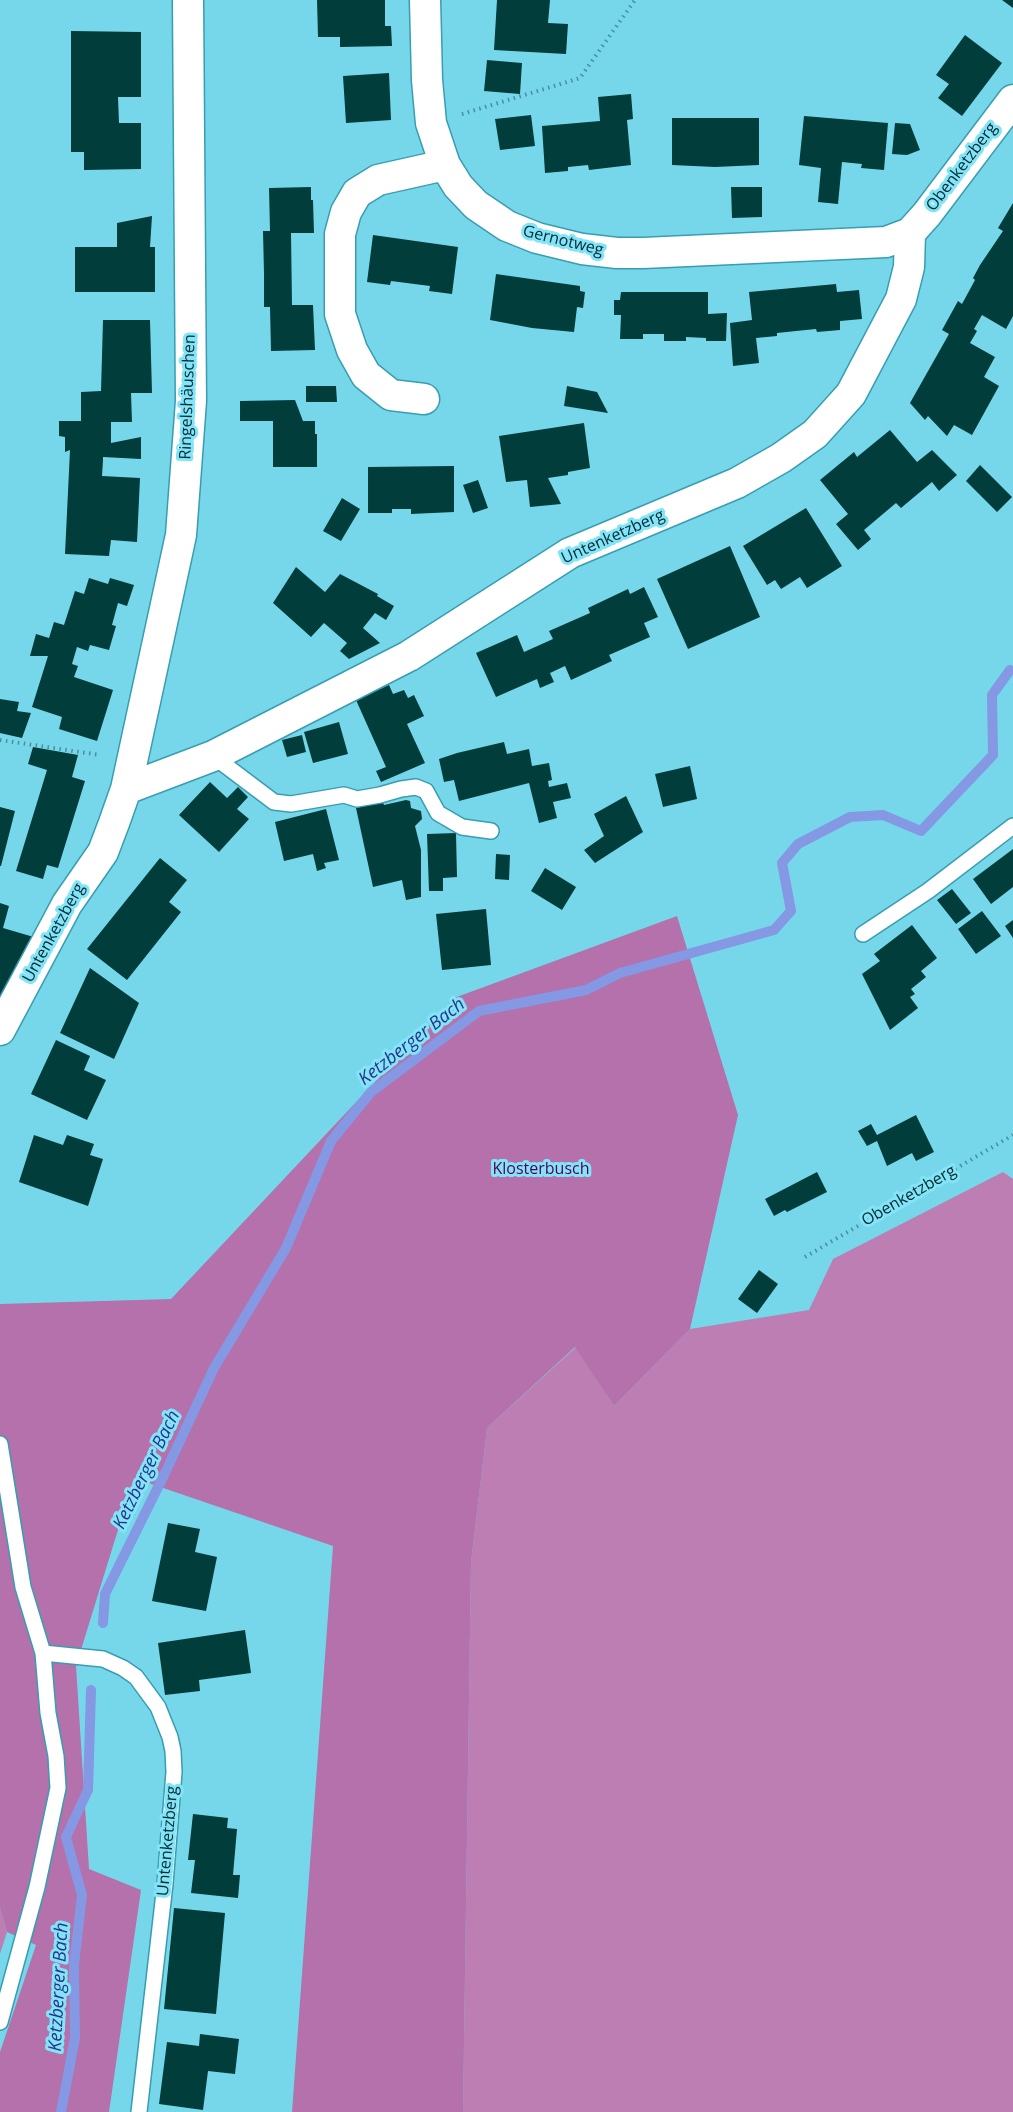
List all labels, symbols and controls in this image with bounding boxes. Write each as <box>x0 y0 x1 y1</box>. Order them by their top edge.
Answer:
street label: Obenketzberg <box>923 119 1001 215</box>
street label: Gernotweg <box>521 222 605 260</box>
street label: Ringelshäuschen <box>176 334 200 460</box>
street label: Untenketzberg <box>559 506 667 568</box>
street label: Untenketzberg <box>19 880 89 986</box>
water label: Ketzberger Bach <box>355 994 469 1090</box>
park label: Klosterbusch <box>492 1159 590 1179</box>
street label: Obenketzberg <box>858 1161 960 1231</box>
water label: Ketzberger Bach <box>109 1407 185 1533</box>
street label: Untenketzberg <box>154 1785 182 1897</box>
water label: Ketzberger Bach <box>45 1922 73 2052</box>

